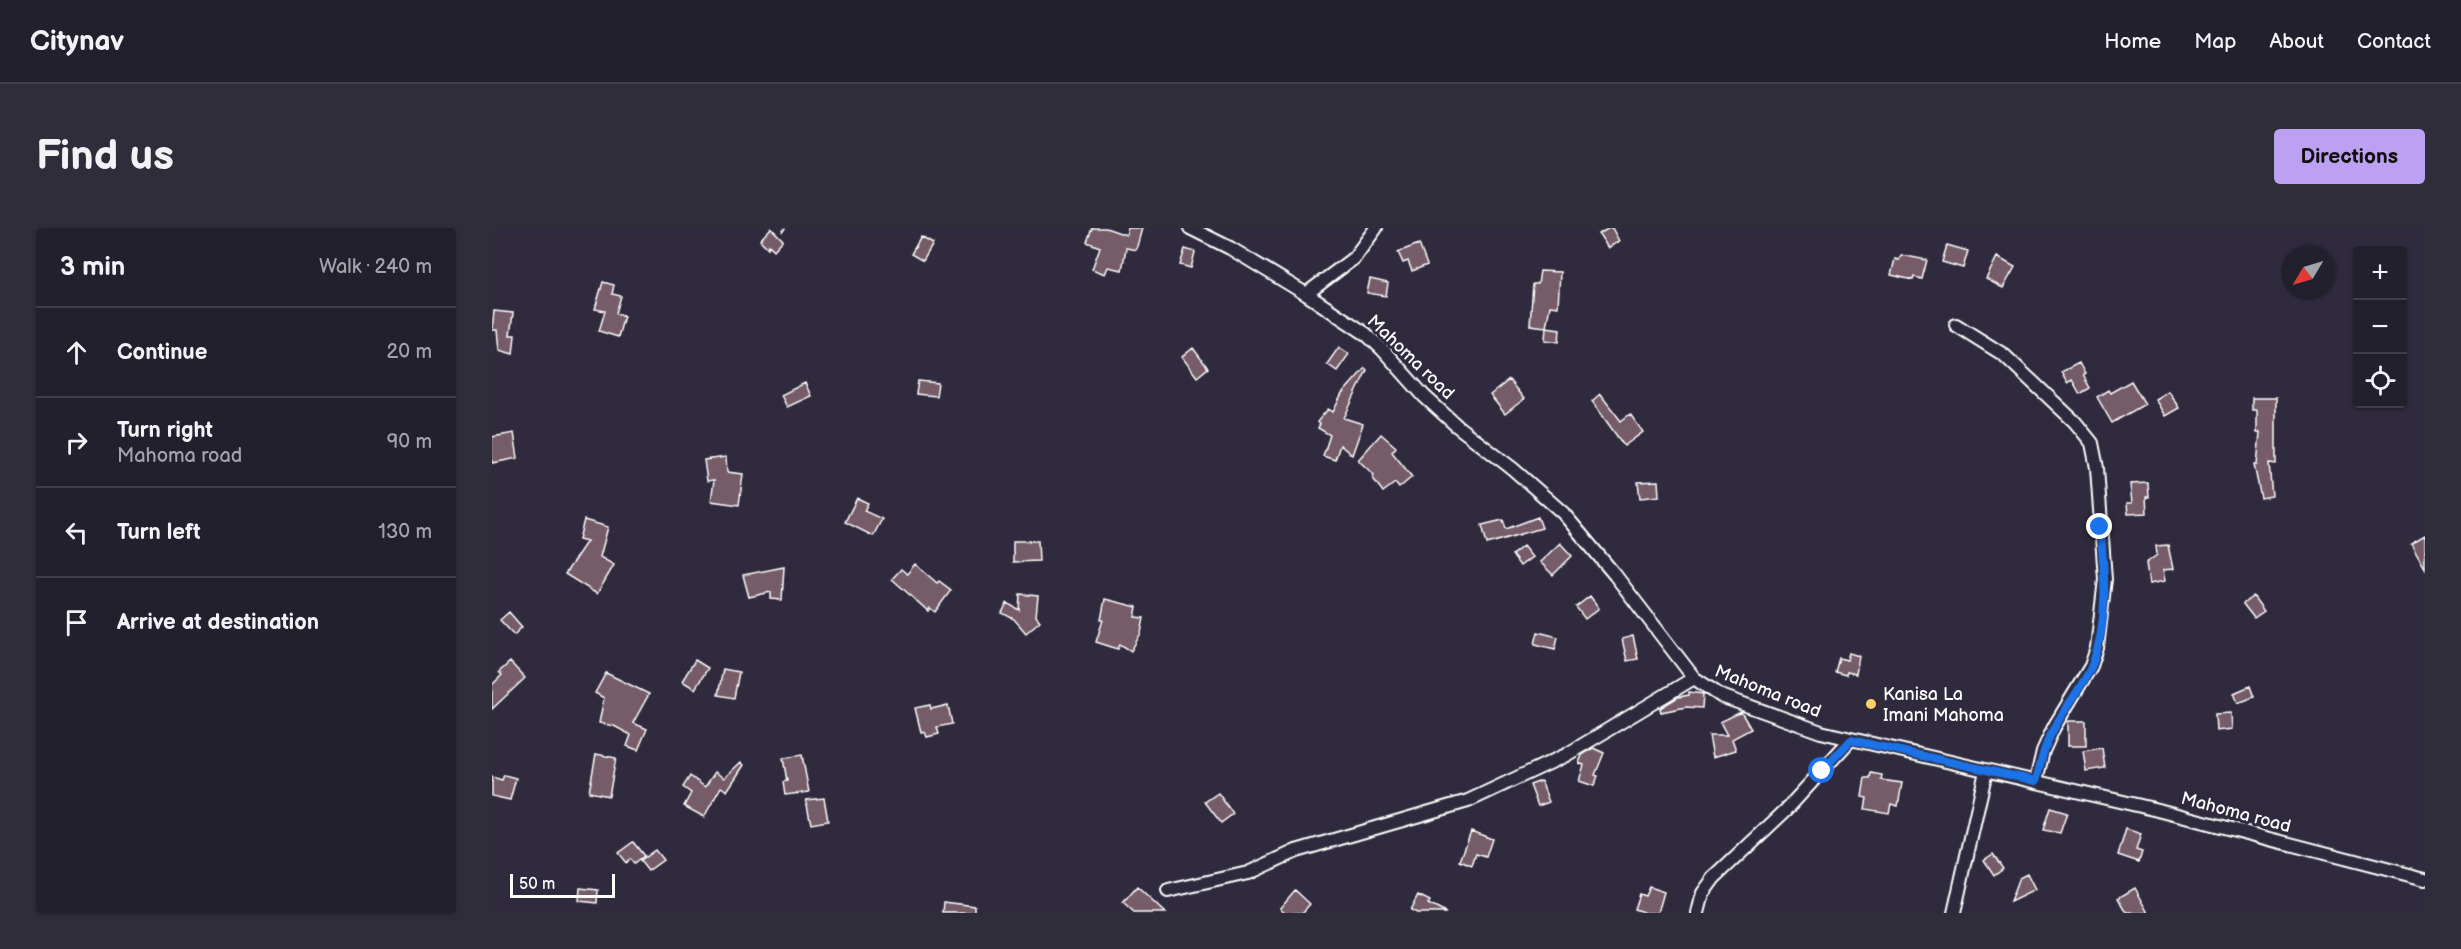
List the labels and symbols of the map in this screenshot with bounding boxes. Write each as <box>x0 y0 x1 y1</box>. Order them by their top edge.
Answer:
north arrow <box>2281 246 2335 300</box>
street label: Mahoma road <box>1363 311 1458 404</box>
route end <box>2086 513 2112 539</box>
street label: Mahoma road <box>1712 661 1824 722</box>
place label: Kanisa La Imani Mahoma <box>1883 684 2004 726</box>
marker: Kanisa La Imani Mahoma <box>1864 697 1878 711</box>
route start <box>1808 757 1834 783</box>
street label: Mahoma road <box>2179 788 2293 837</box>
scale bar <box>510 871 615 898</box>

